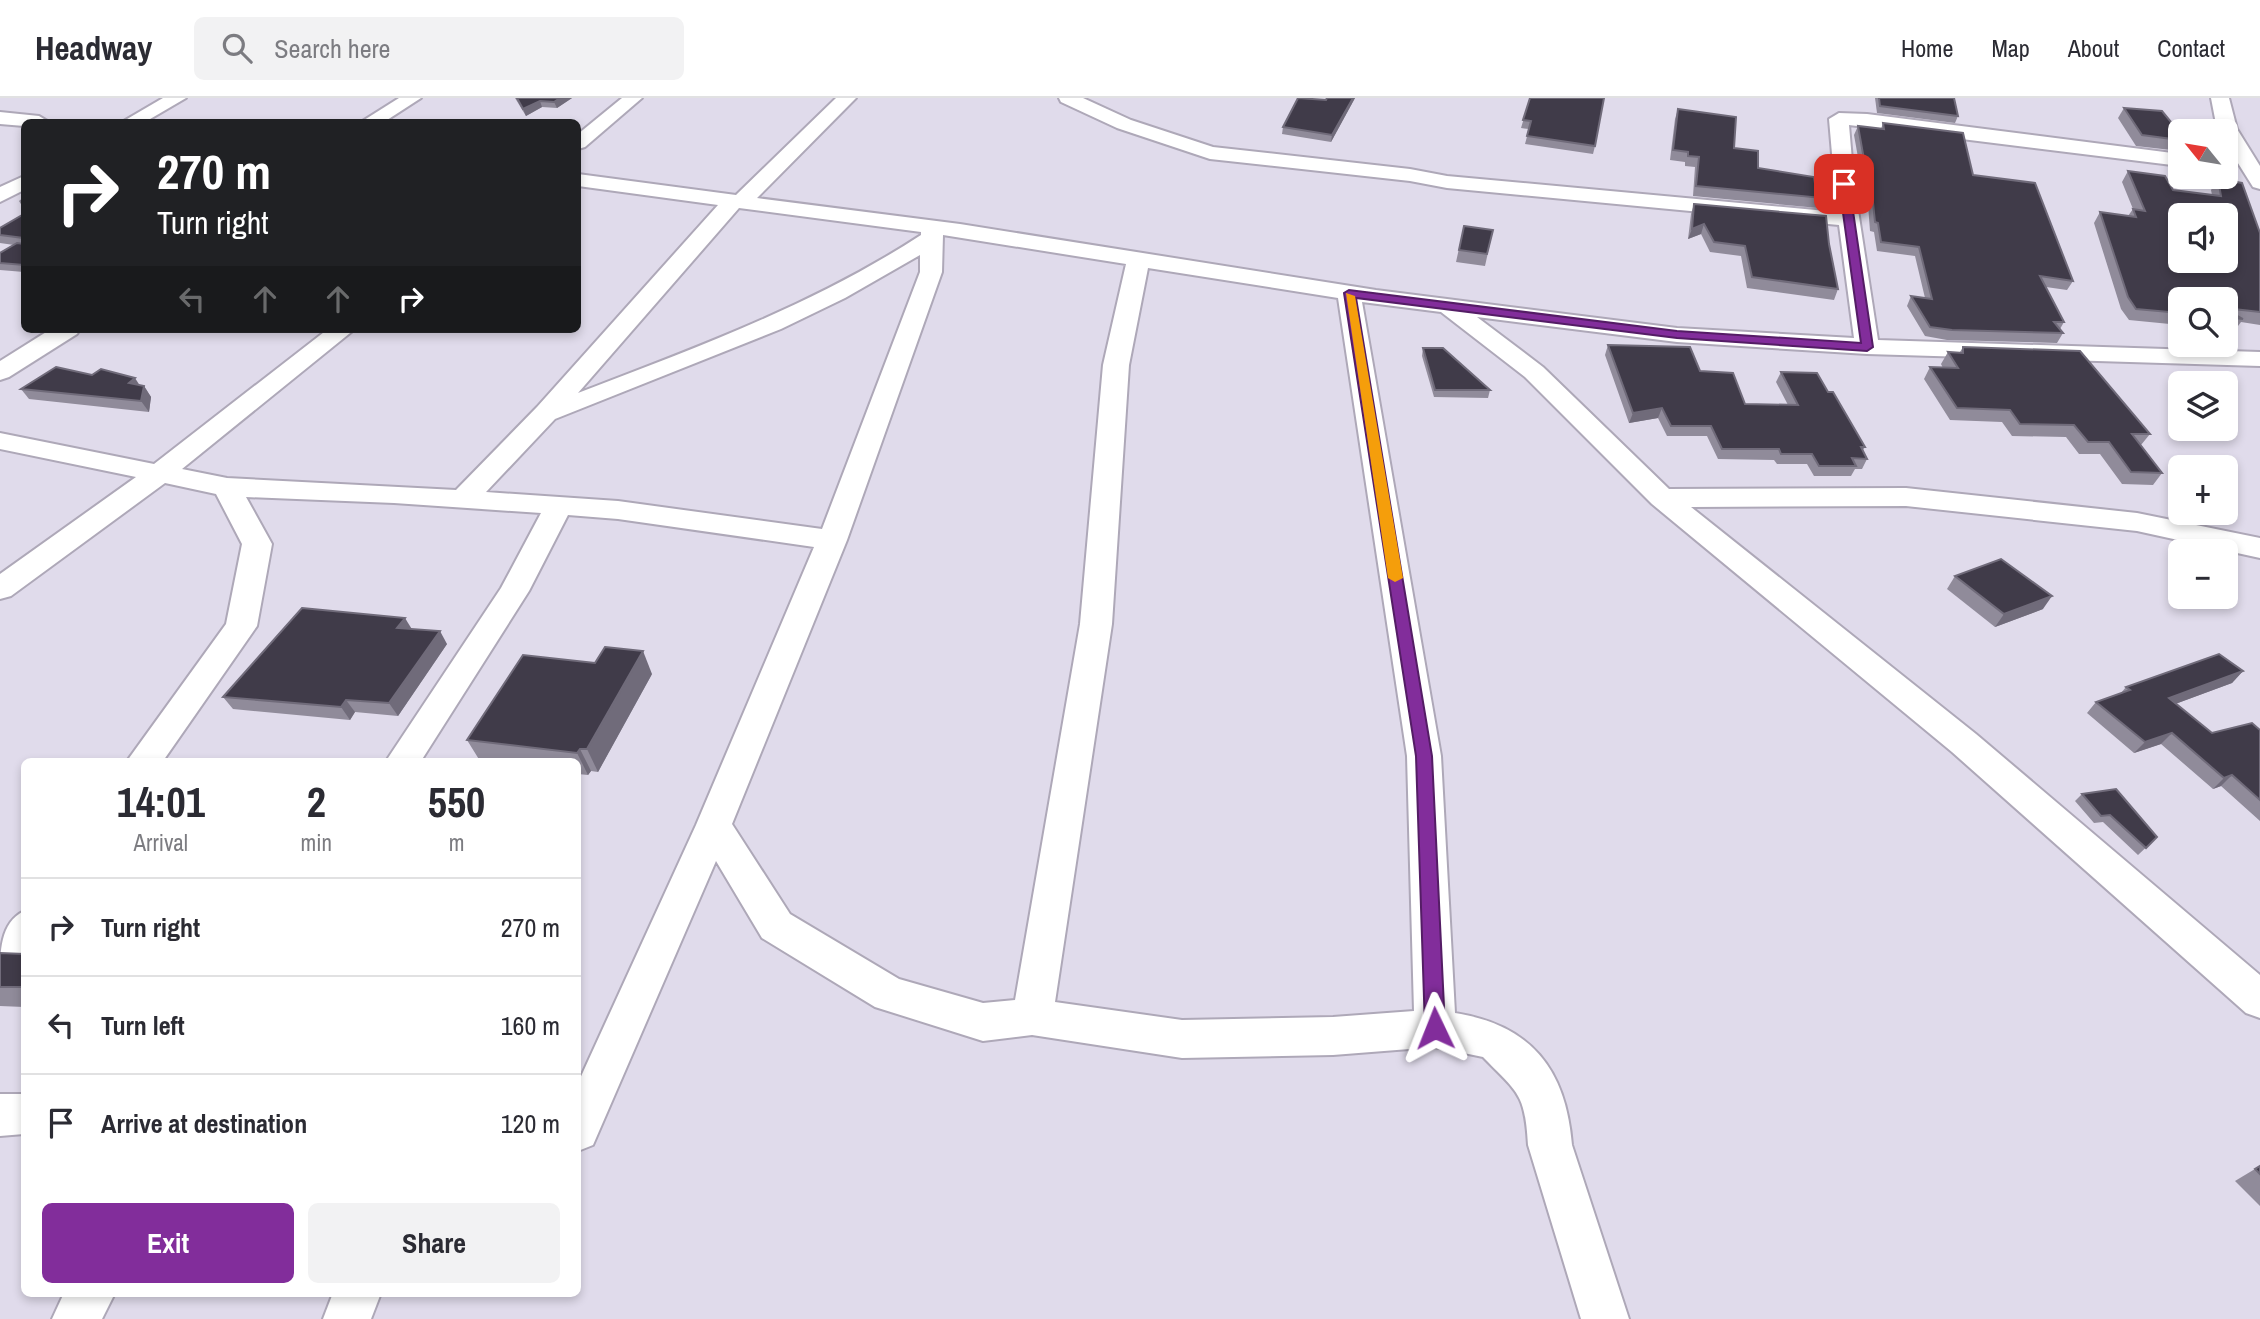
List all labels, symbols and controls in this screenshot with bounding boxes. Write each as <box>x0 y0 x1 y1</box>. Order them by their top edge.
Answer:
search box <box>194 17 684 80</box>
text: Headway <box>35 26 152 70</box>
icon: search <box>218 29 256 67</box>
text: Search here <box>274 31 390 66</box>
text: Home <box>1901 32 1953 64</box>
text: Map <box>1991 32 2030 64</box>
text: About <box>2068 32 2119 64</box>
text: Contact <box>2157 32 2225 64</box>
north arrow <box>2168 119 2238 189</box>
map controls <box>2168 119 2238 609</box>
text: 270 m <box>157 138 271 204</box>
icon: right <box>42 147 133 238</box>
pin <box>1814 154 1874 214</box>
icon: arrive <box>1825 165 1863 203</box>
text: Turn right <box>157 201 269 244</box>
button: sound <box>2168 203 2238 273</box>
icon: left <box>173 280 211 318</box>
icon: ahead <box>246 280 284 318</box>
icon: ahead <box>319 280 357 318</box>
icon: right <box>392 280 430 318</box>
button: search <box>2168 287 2238 357</box>
button: layers <box>2168 371 2238 441</box>
button: + <box>2168 455 2238 525</box>
button: − <box>2168 539 2238 609</box>
text: 14:01 <box>117 774 205 830</box>
text: 2 <box>307 774 326 830</box>
text: 550 <box>428 774 485 830</box>
text: Arrival <box>134 827 188 858</box>
text: min <box>301 827 332 858</box>
text: m <box>449 827 464 858</box>
icon: right <box>42 908 80 946</box>
text: Turn right <box>101 910 200 945</box>
text: 270 m <box>501 910 560 945</box>
position arrow <box>1398 991 1472 1065</box>
icon: left <box>42 1006 80 1044</box>
text: Turn left <box>101 1008 185 1043</box>
text: 160 m <box>501 1008 560 1043</box>
icon: arrive <box>42 1104 80 1142</box>
text: Arrive at destination <box>101 1106 307 1141</box>
text: 120 m <box>501 1106 560 1141</box>
button: Exit <box>42 1203 294 1283</box>
button: Share <box>308 1203 560 1283</box>

